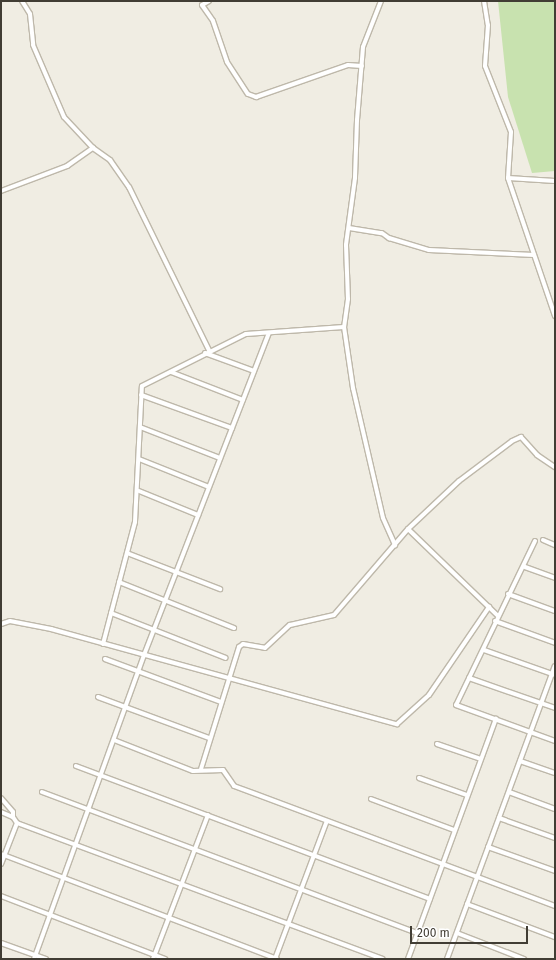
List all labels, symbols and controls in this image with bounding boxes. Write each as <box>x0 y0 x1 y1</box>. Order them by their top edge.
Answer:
scale bar <box>412 918 530 944</box>
text: 200 m <box>417 926 450 940</box>

